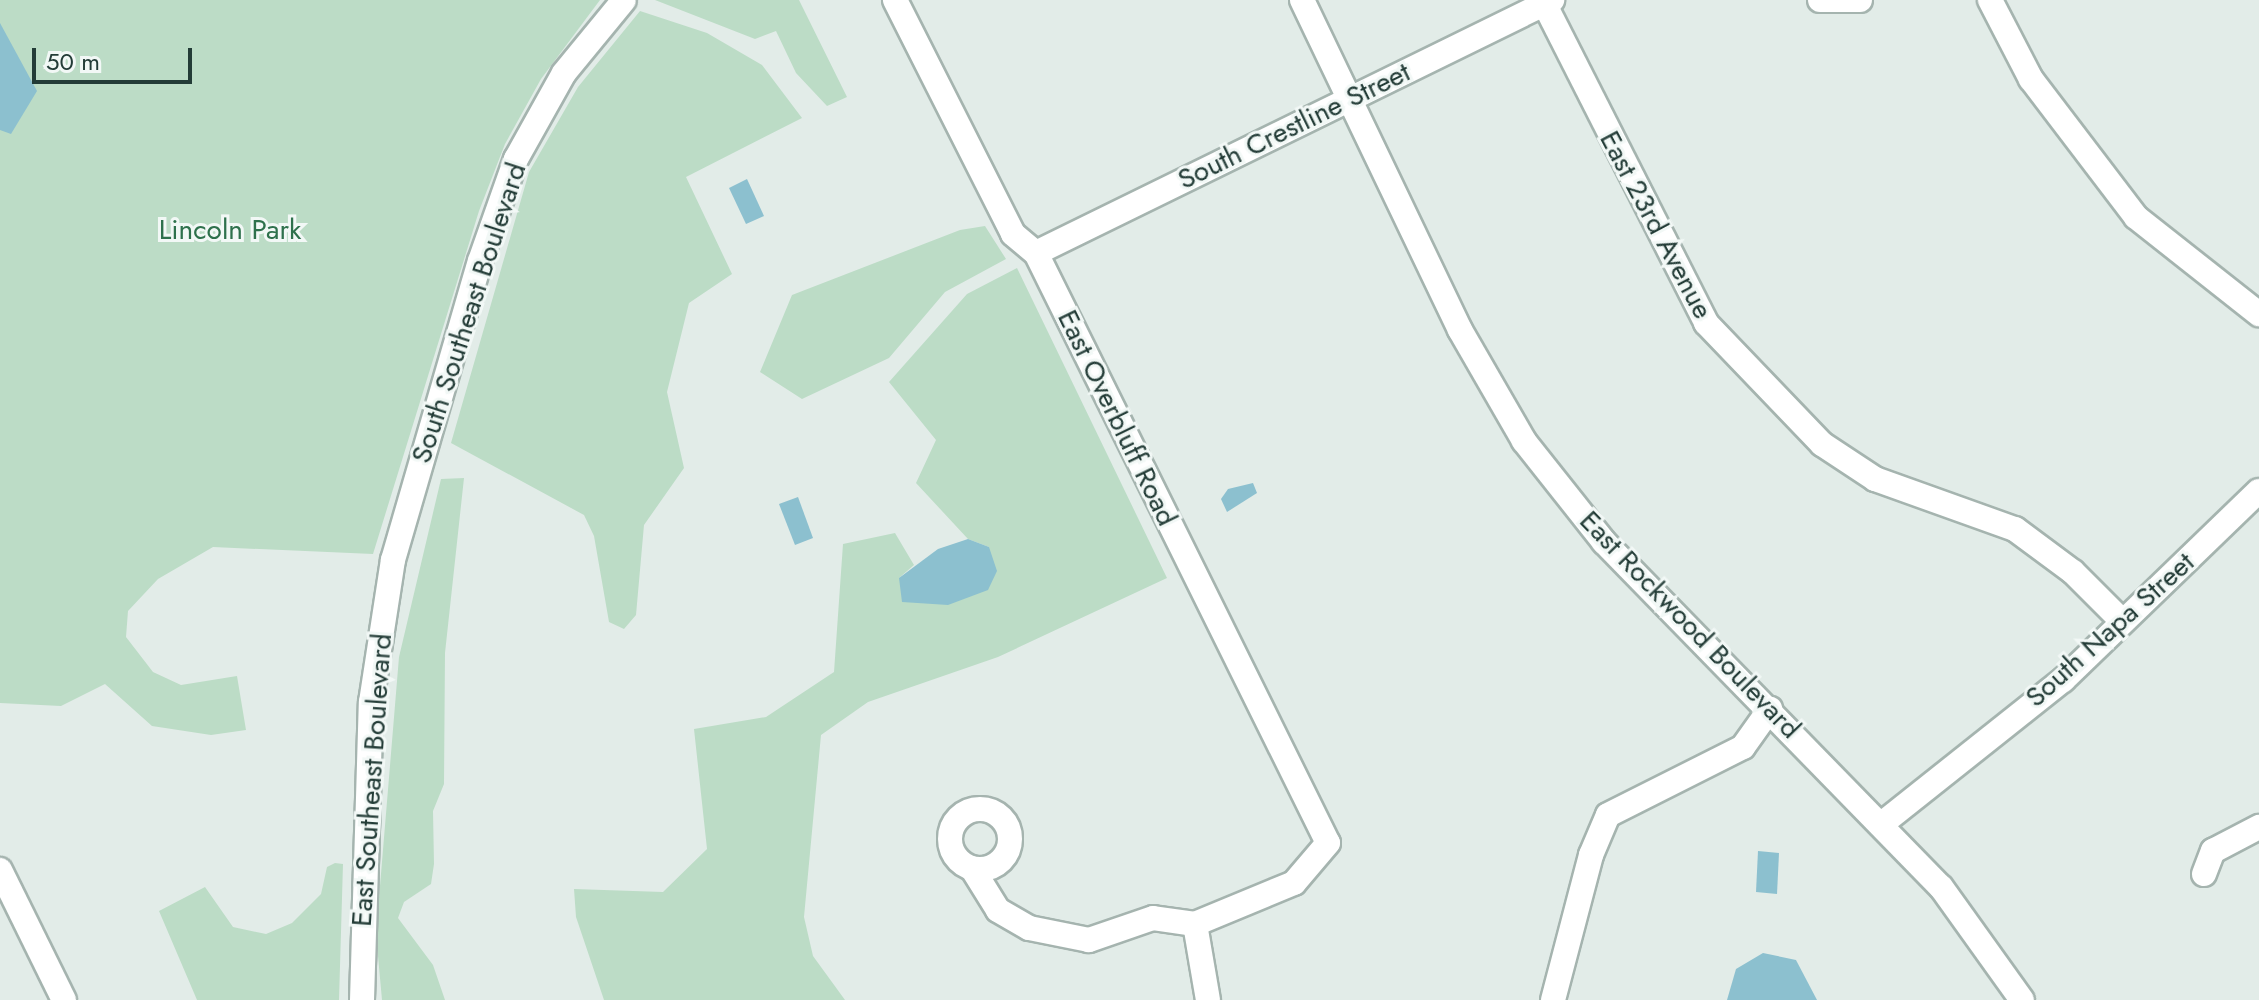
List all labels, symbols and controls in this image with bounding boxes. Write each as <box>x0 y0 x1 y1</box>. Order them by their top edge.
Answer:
scale bar <box>36 32 196 82</box>
text: 50 m <box>46 44 100 79</box>
street label: South Crestline Street <box>1172 55 1416 197</box>
street label: East 23rd Avenue <box>1592 125 1720 325</box>
street label: South Southeast Boulevard <box>405 159 533 467</box>
park label: Lincoln Park <box>159 213 301 247</box>
street label: East Overbluff Road <box>1050 305 1184 531</box>
street label: East Rockwood Boulevard <box>1573 504 1807 746</box>
street label: South Napa Street <box>2019 546 2201 714</box>
street label: East Southeast Boulevard <box>345 632 399 928</box>

